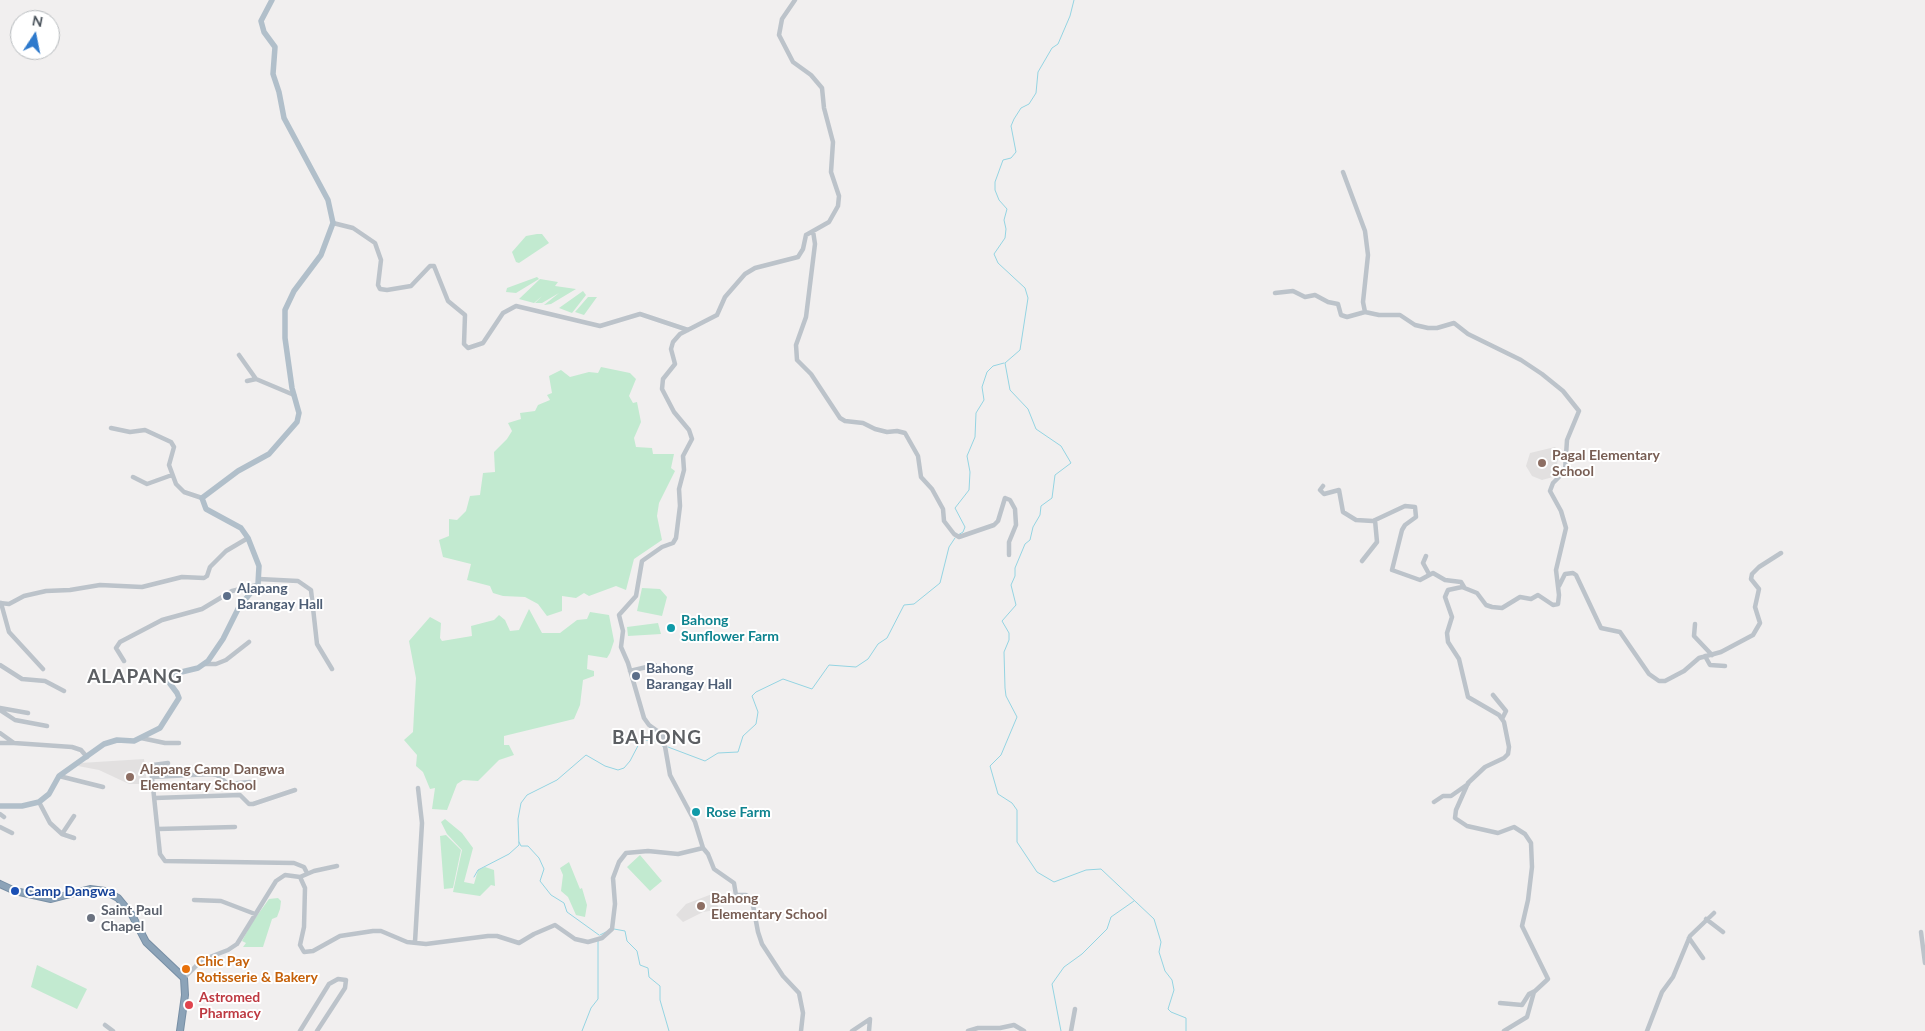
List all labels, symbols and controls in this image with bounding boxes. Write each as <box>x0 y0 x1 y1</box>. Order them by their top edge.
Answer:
north arrow <box>10 10 60 60</box>
text: N <box>31 11 45 30</box>
place label: Pagal Elementary School <box>1552 447 1660 480</box>
marker: Pagal Elementary School <box>1536 457 1548 469</box>
place label: Alapang Barangay Hall <box>237 580 323 612</box>
marker: Alapang Barangay Hall <box>221 590 233 602</box>
place label: Bahong Sunflower Farm <box>681 612 779 644</box>
marker: Bahong Sunflower Farm <box>665 622 677 634</box>
place label: Bahong Barangay Hall <box>646 660 732 692</box>
district label: ALAPANG <box>86 666 184 688</box>
marker: Bahong Barangay Hall <box>630 670 642 682</box>
district label: BAHONG <box>611 727 703 749</box>
place label: Alapang Camp Dangwa Elementary School <box>140 761 285 794</box>
marker: Alapang Camp Dangwa Elementary School <box>124 771 136 783</box>
place label: Rose Farm <box>706 804 771 820</box>
marker: Rose Farm <box>690 806 702 818</box>
place label: Camp Dangwa <box>25 883 116 899</box>
marker: Camp Dangwa <box>9 885 21 897</box>
place label: Bahong Elementary School <box>711 890 827 922</box>
marker: Bahong Elementary School <box>695 900 707 912</box>
place label: Saint Paul Chapel <box>101 902 163 934</box>
marker: Saint Paul Chapel <box>85 912 97 924</box>
place label: Chic Pay Rotisserie & Bakery <box>196 953 318 986</box>
marker: Chic Pay Rotisserie & Bakery <box>180 963 192 975</box>
place label: Astromed Pharmacy <box>199 989 261 1022</box>
marker: Astromed Pharmacy <box>183 999 195 1011</box>

